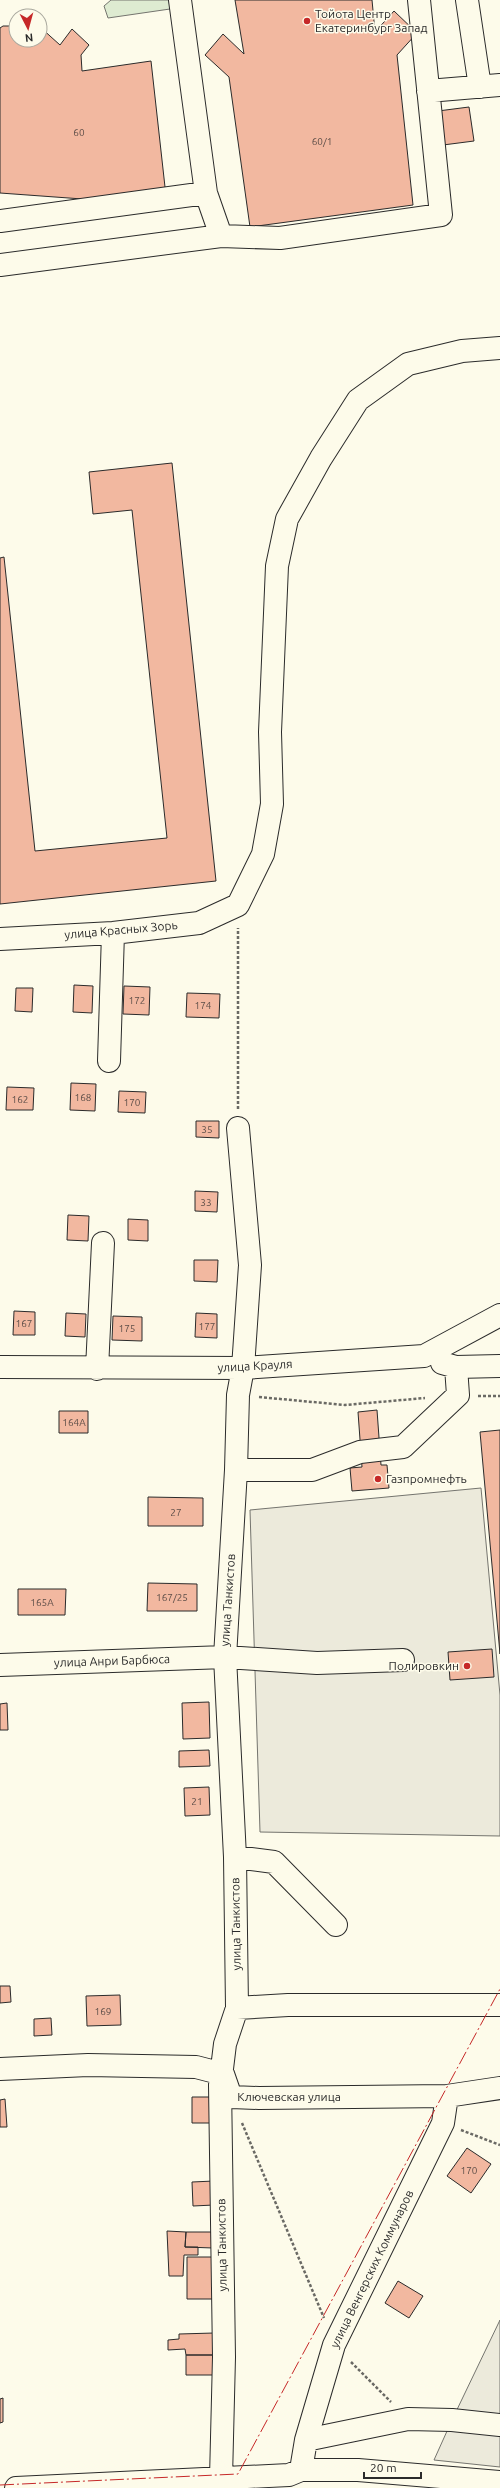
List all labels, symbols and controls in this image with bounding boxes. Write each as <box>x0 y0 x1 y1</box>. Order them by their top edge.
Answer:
place label: Тойота Центр Екатеринбург Запад <box>315 7 428 34</box>
north arrow <box>8 8 48 48</box>
marker: Тойота Центр Екатеринбург Запад <box>302 16 312 26</box>
text: N <box>24 32 34 44</box>
house number: 60 <box>73 127 85 138</box>
house number: 60/1 <box>312 136 332 147</box>
street label: улица Красных Зорь <box>64 918 178 941</box>
house number: 172 <box>129 995 145 1006</box>
house number: 174 <box>195 1000 212 1011</box>
house number: 168 <box>75 1092 92 1103</box>
house number: 162 <box>12 1094 28 1105</box>
house number: 170 <box>124 1097 141 1108</box>
house number: 35 <box>201 1124 213 1135</box>
house number: 33 <box>200 1197 212 1208</box>
house number: 167 <box>16 1318 32 1329</box>
house number: 177 <box>199 1321 215 1332</box>
house number: 175 <box>119 1323 135 1334</box>
street label: улица Крауля <box>217 1357 293 1374</box>
house number: 164А <box>62 1417 86 1428</box>
place label: Газпромнефть <box>386 1472 467 1485</box>
marker: Газпромнефть <box>373 1474 383 1484</box>
house number: 27 <box>170 1507 182 1518</box>
street label: улица Танкистов <box>218 1553 237 1647</box>
house number: 167/25 <box>156 1592 188 1603</box>
house number: 165А <box>30 1597 54 1608</box>
street label: улица Анри Барбюса <box>54 1652 170 1669</box>
place label: Полировкин <box>389 1659 459 1672</box>
marker: Полировкин <box>462 1661 472 1671</box>
house number: 21 <box>191 1796 203 1807</box>
street label: улица Танкистов <box>228 1877 243 1971</box>
house number: 169 <box>95 2006 111 2017</box>
street label: Ключевская улица <box>237 2090 341 2103</box>
house number: 170 <box>461 2165 478 2176</box>
street label: улица Венгерских Коммунаров <box>328 2188 416 2350</box>
street label: улица Танкистов <box>214 2198 229 2292</box>
scale bar <box>364 2454 421 2480</box>
text: 20 m <box>370 2461 397 2474</box>

